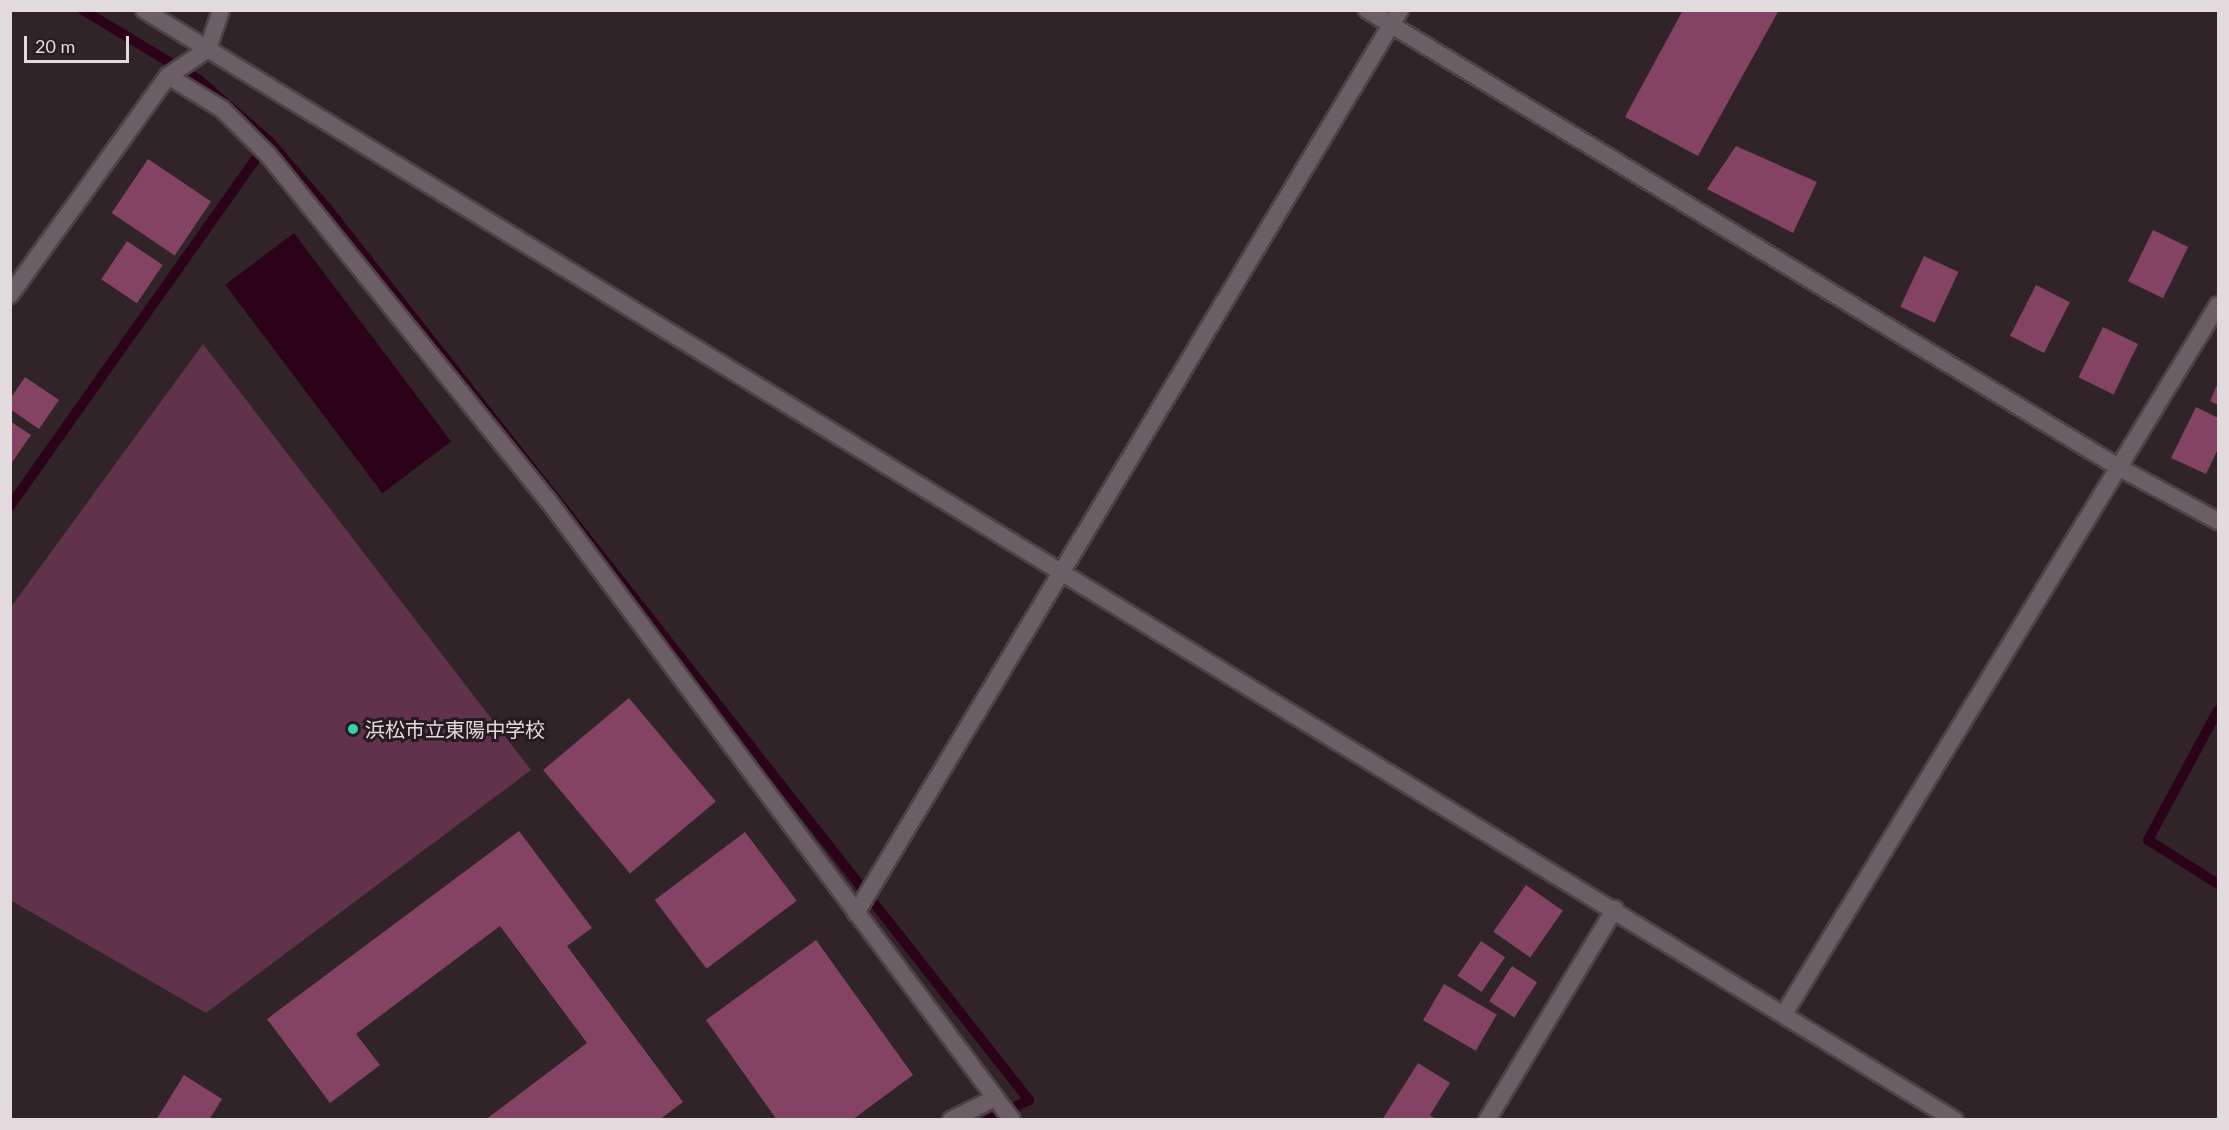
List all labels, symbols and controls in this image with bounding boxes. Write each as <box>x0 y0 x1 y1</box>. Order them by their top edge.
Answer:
scale bar <box>27 24 132 62</box>
text: 20 m <box>35 35 75 57</box>
place label: 浜松市立東陽中学校 <box>365 717 545 741</box>
marker: 浜松市立東陽中学校 <box>346 722 360 736</box>

